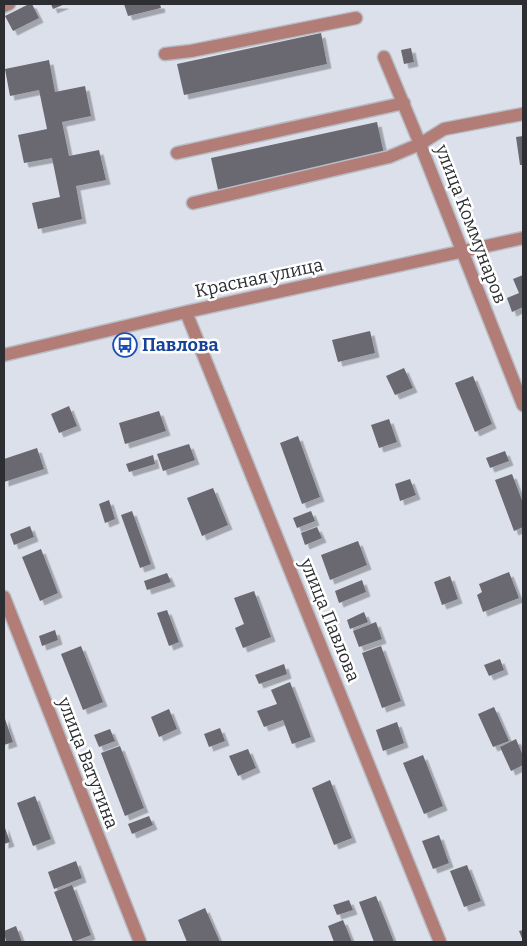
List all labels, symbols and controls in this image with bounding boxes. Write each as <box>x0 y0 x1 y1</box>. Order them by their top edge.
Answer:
street label: улица Коммунаров <box>430 141 511 307</box>
street label: Красная улица <box>193 254 325 302</box>
bus stop icon: Павлова <box>112 332 138 358</box>
place label: Павлова <box>142 334 219 356</box>
street label: улица Павлова <box>295 554 365 685</box>
street label: улица Ватутина <box>52 693 123 832</box>

